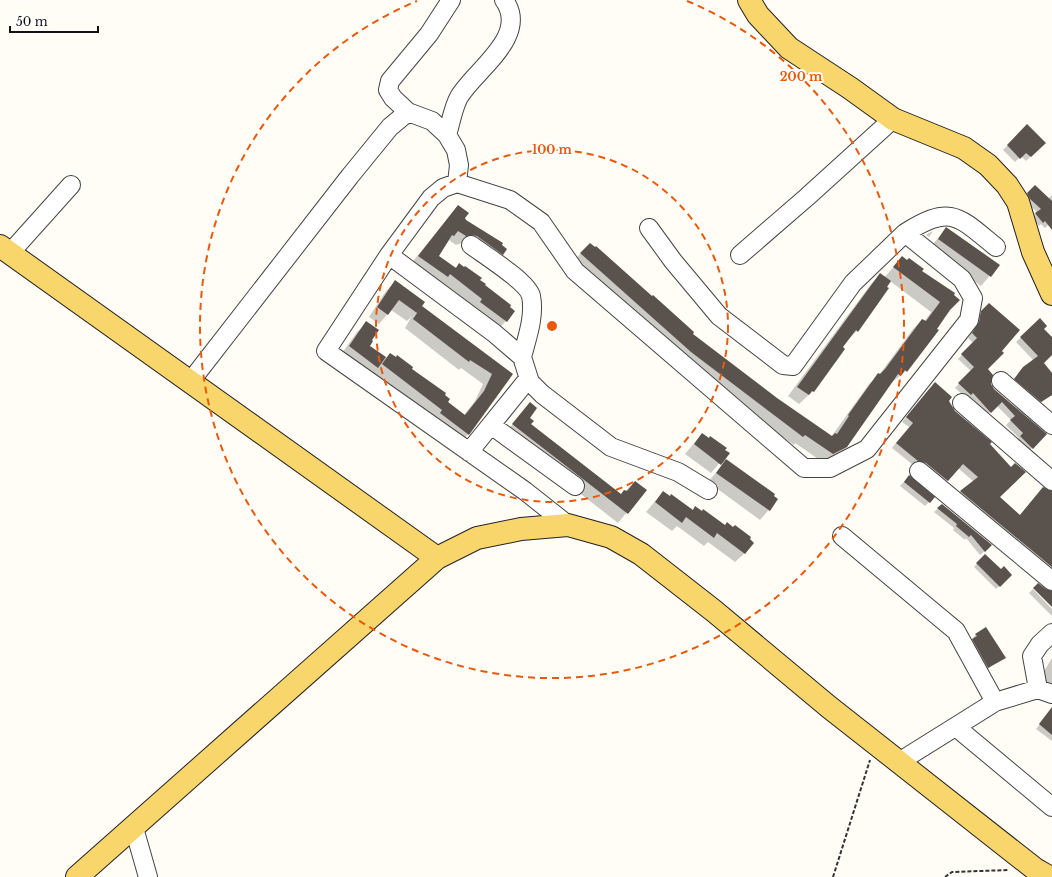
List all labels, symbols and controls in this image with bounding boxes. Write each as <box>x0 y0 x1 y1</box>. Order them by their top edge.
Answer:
scale bar <box>10 8 98 34</box>
text: 50 m <box>16 14 48 29</box>
text: 200 m <box>780 69 823 84</box>
text: 100 m <box>532 142 573 157</box>
centre of rings <box>545 319 559 333</box>

